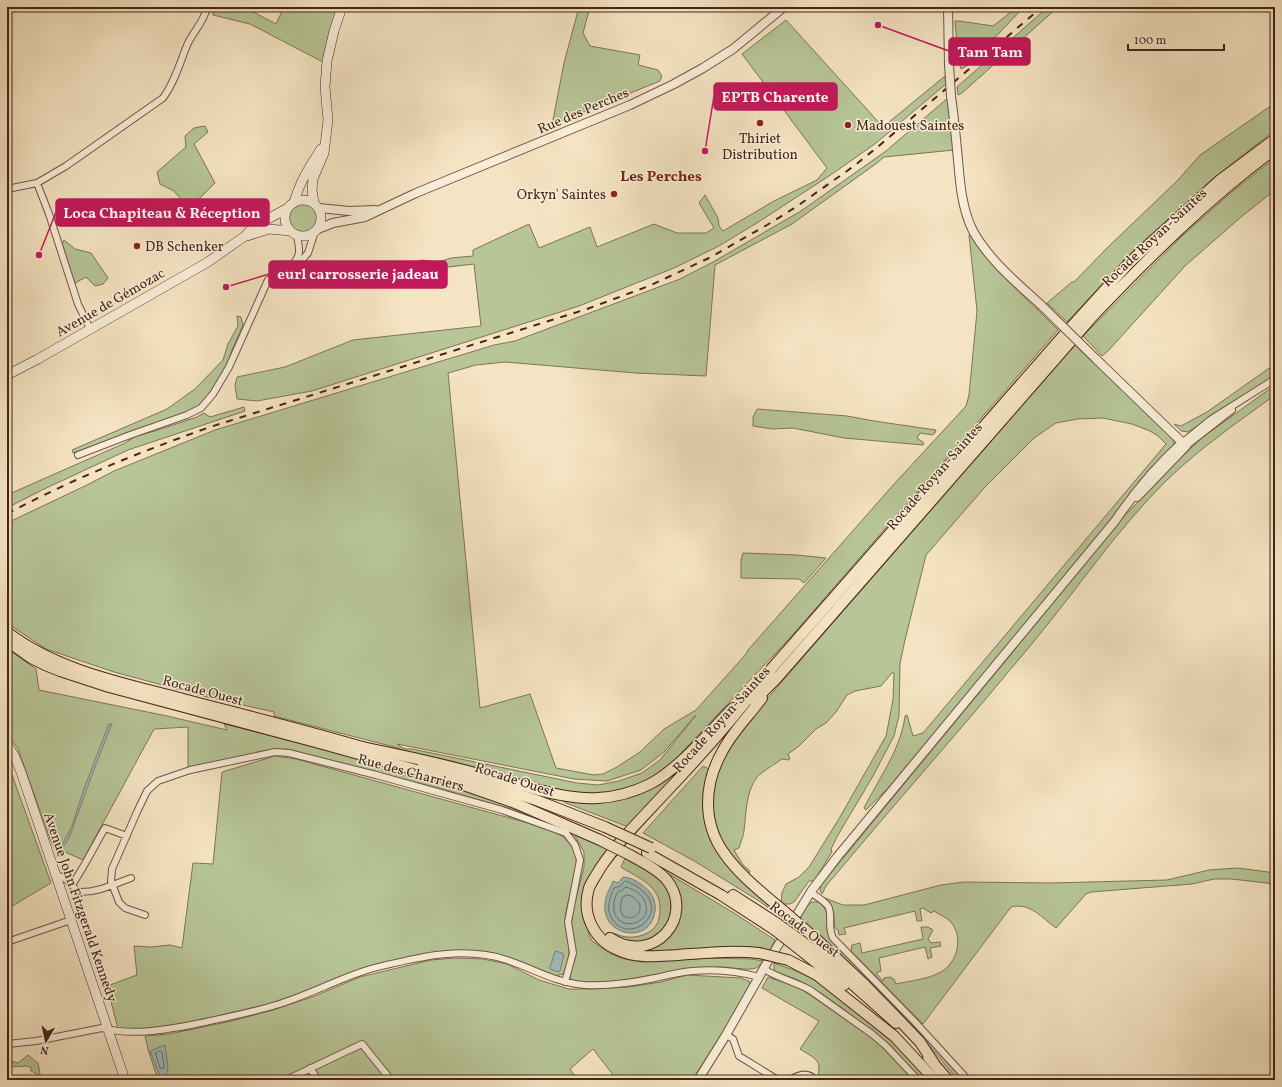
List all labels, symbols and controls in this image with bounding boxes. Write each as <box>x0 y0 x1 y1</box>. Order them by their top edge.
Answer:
scale bar <box>1128 26 1224 52</box>
text: 100 m <box>1134 33 1167 49</box>
callout: Tam Tam <box>949 38 1030 65</box>
text: Tam Tam <box>957 43 1023 64</box>
callout: EPTB Charente <box>714 83 837 110</box>
street label: Rue des Perches <box>535 84 632 139</box>
text: EPTB Charente <box>722 88 829 109</box>
place label: Madouest Saintes <box>856 117 964 136</box>
marker: Thiriet Distribution <box>755 118 765 128</box>
marker: Madouest Saintes <box>843 120 853 130</box>
place label: Thiriet Distribution <box>722 130 798 165</box>
district label: Les Perches <box>620 167 702 188</box>
street label: Rocade Royan-Saintes <box>1098 184 1212 292</box>
place label: Orkyn' Saintes <box>517 186 606 205</box>
marker: Orkyn' Saintes <box>609 189 619 199</box>
callout: Loca Chapiteau & Réception <box>56 199 269 226</box>
text: Loca Chapiteau & Réception <box>63 204 261 225</box>
place label: DB Schenker <box>145 238 224 257</box>
marker: DB Schenker <box>132 241 142 251</box>
callout: eurl carrosserie jadeau <box>269 261 447 288</box>
street label: Avenue de Gémozac <box>53 264 169 342</box>
text: eurl carrosserie jadeau <box>277 265 439 286</box>
street label: Rocade Royan-Saintes <box>883 419 987 535</box>
street label: Rocade Royan-Saintes <box>669 663 775 777</box>
street label: Rocade Ouest <box>160 672 245 711</box>
street label: Rue des Charriers <box>355 750 466 797</box>
street label: Rocade Ouest <box>472 759 557 802</box>
street label: Avenue John Fitzgerald Kennedy <box>38 810 121 1005</box>
street label: Rocade Ouest <box>765 898 843 963</box>
north arrow <box>26 1021 66 1061</box>
text: N <box>40 1041 50 1057</box>

